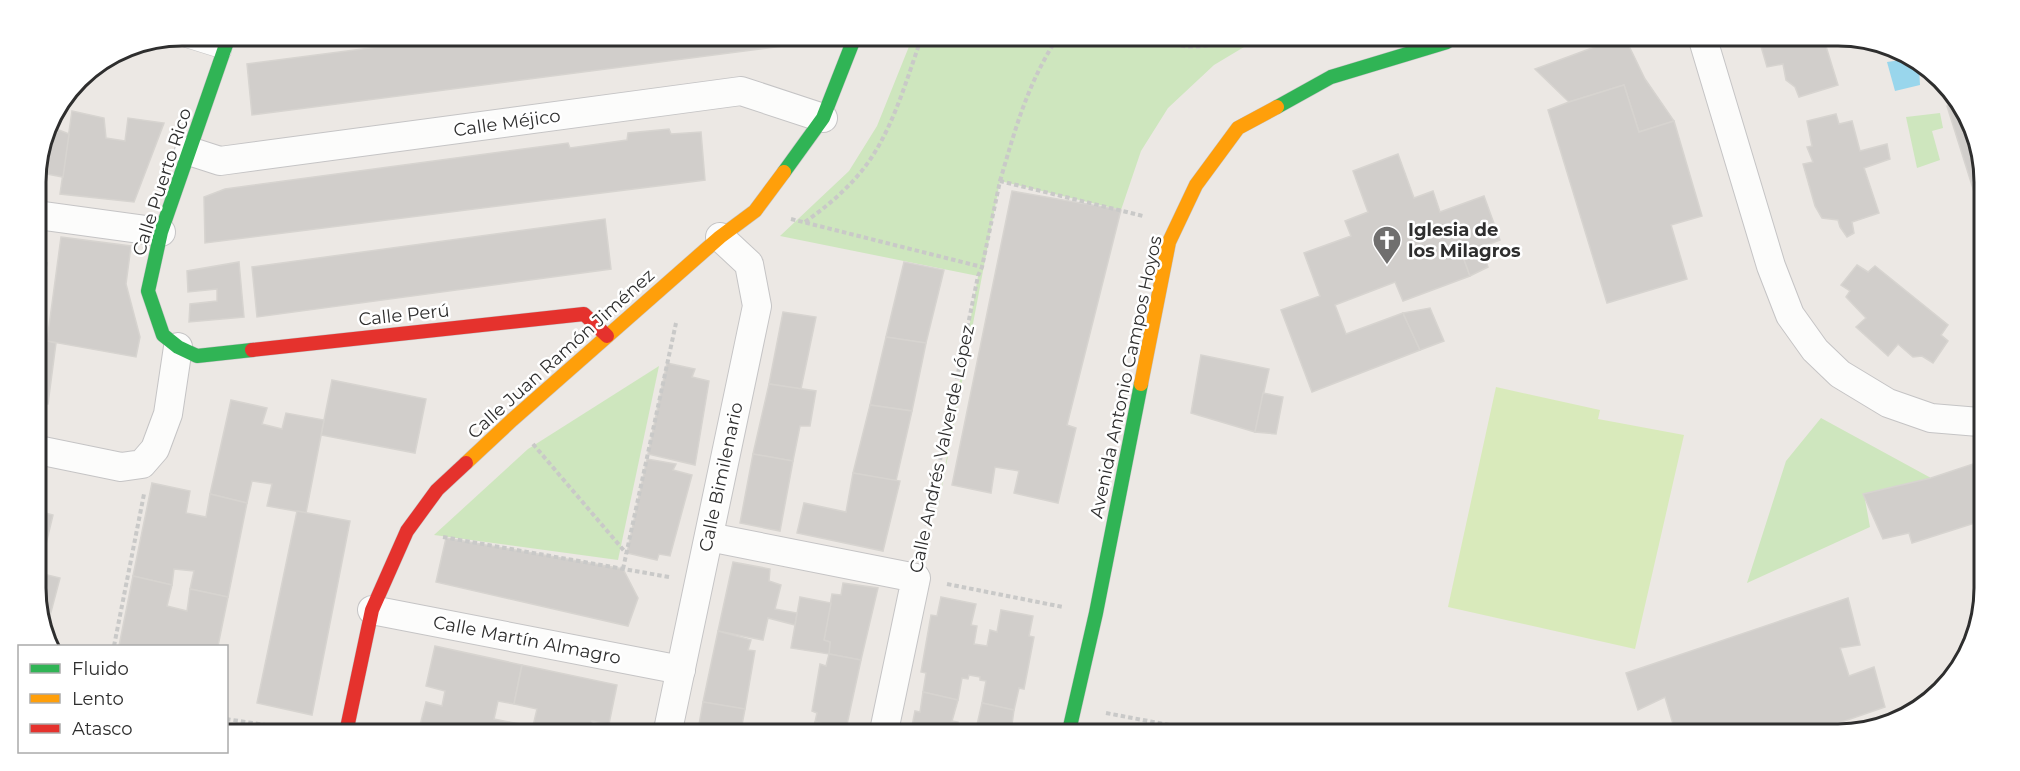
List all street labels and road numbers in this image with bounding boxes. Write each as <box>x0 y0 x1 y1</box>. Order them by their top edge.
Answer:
street label: Calle Puerto Rico <box>128 105 196 259</box>
street label: Calle Méjico <box>452 105 562 141</box>
street label: Avenida Antonio Campos Hoyos <box>1085 234 1167 520</box>
street label: Calle Juan Ramón Jiménez <box>463 264 659 444</box>
street label: Calle Perú <box>357 299 451 331</box>
street label: Calle Andrés Valverde López <box>905 323 979 575</box>
street label: Calle Bimilenario <box>694 400 748 554</box>
street label: Calle Martín Almagro <box>431 611 623 669</box>

